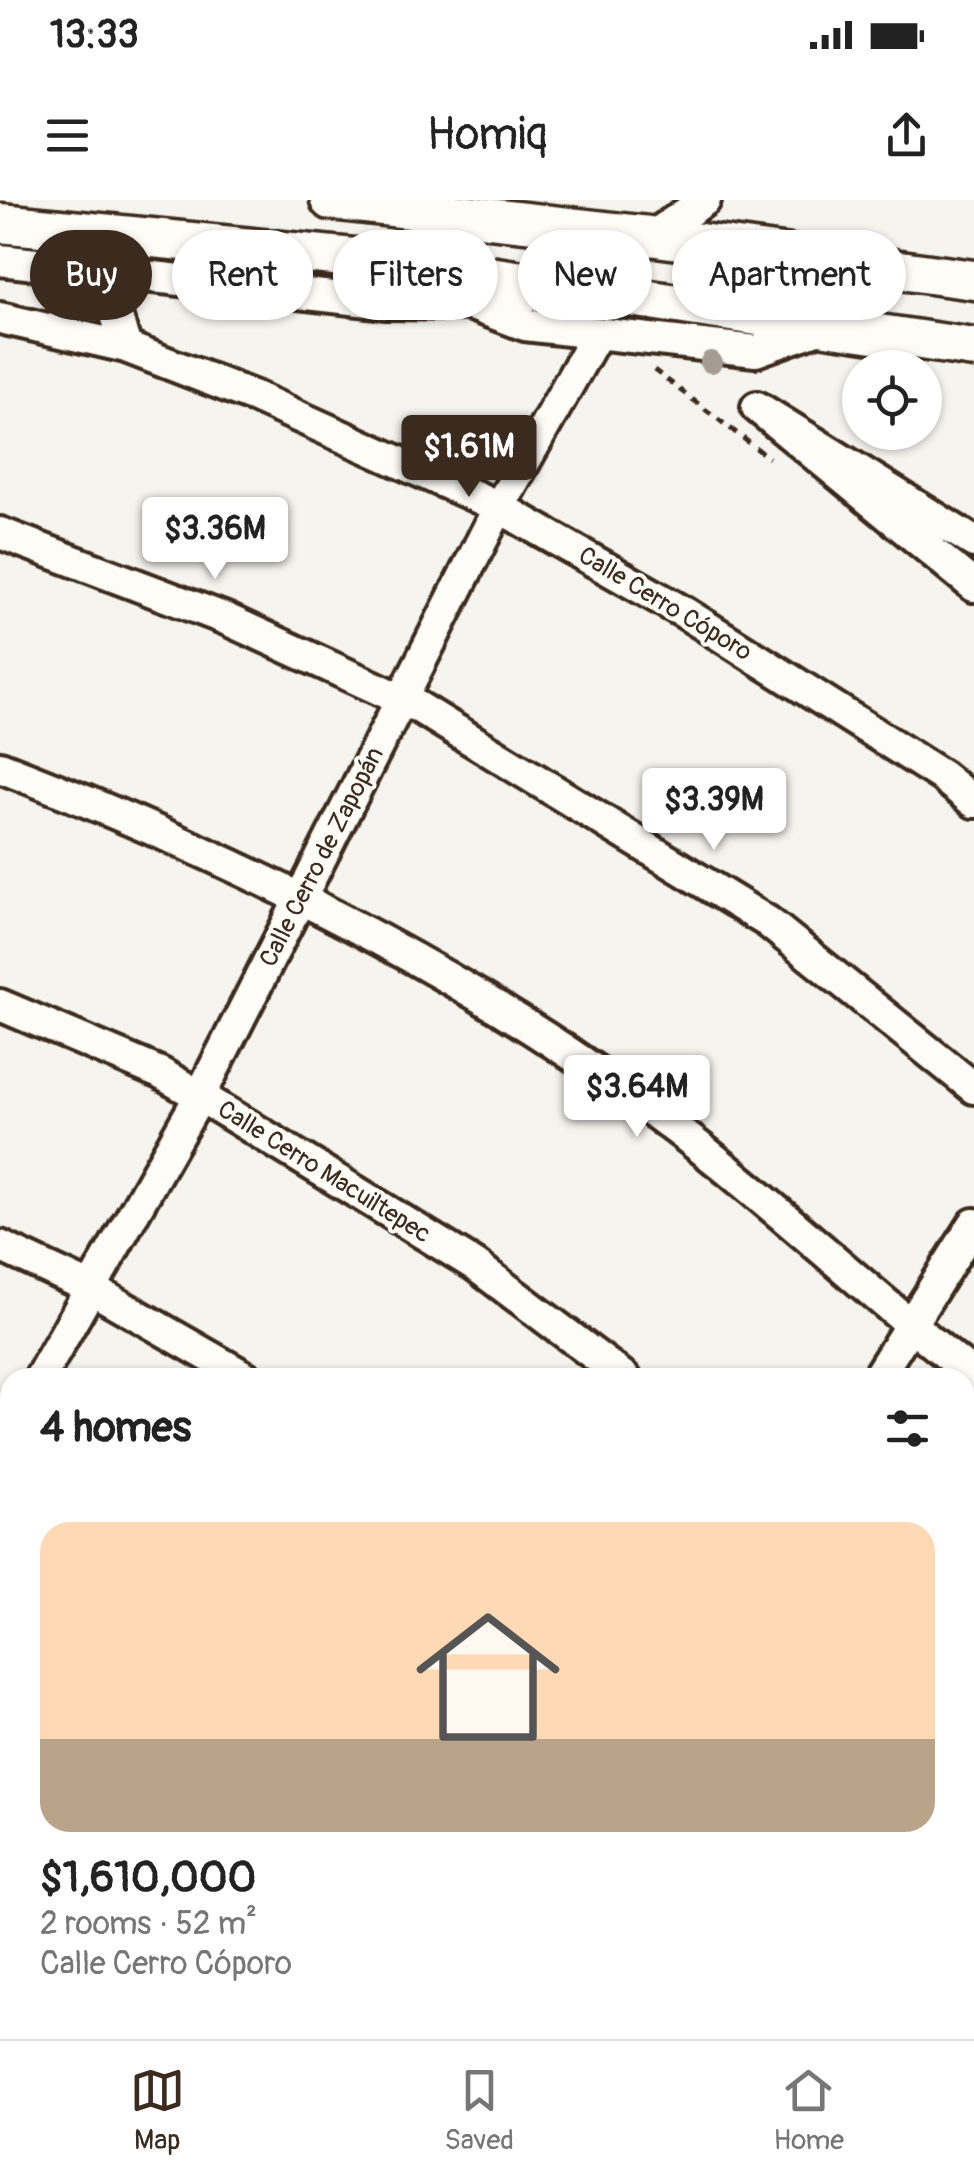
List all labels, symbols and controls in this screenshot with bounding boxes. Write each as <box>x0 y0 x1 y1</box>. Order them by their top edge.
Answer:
text: 13:33 <box>50 11 139 59</box>
text: Homiq <box>427 107 547 163</box>
icon: menu <box>40 108 95 163</box>
icon: share <box>879 108 934 163</box>
chip: Buy <box>30 230 152 320</box>
chip: Rent <box>172 230 313 320</box>
chip: Filters <box>333 230 498 320</box>
chip: New <box>518 230 652 320</box>
chip: Apartment <box>672 230 906 320</box>
map controls <box>842 350 942 450</box>
button: locate <box>842 350 942 450</box>
pin: $1.61M <box>388 415 550 500</box>
text: $1.61M <box>423 427 515 467</box>
pin: $3.36M <box>134 497 296 582</box>
text: $3.36M <box>164 509 266 549</box>
street label: Calle Cerro Cóporo <box>573 540 757 668</box>
street label: Calle Cerro de Zapopán <box>253 742 391 972</box>
pin: $3.39M <box>633 768 795 853</box>
text: $3.39M <box>664 780 764 820</box>
pin: $3.64M <box>556 1055 718 1140</box>
text: $3.64M <box>586 1067 688 1107</box>
street label: Calle Cerro Macuiltepec <box>212 1094 436 1250</box>
icon: filters <box>880 1401 935 1456</box>
text: 4 homes <box>40 1402 191 1454</box>
icon: home <box>398 1587 578 1767</box>
text: $1,610,000 <box>40 1852 256 1904</box>
text: 2 rooms · 52 m² <box>40 1904 257 1944</box>
text: Calle Cerro Cóporo <box>40 1944 292 1984</box>
tab: Map <box>130 2063 185 2158</box>
tab: Saved <box>444 2063 514 2158</box>
tab: Home <box>774 2063 844 2158</box>

